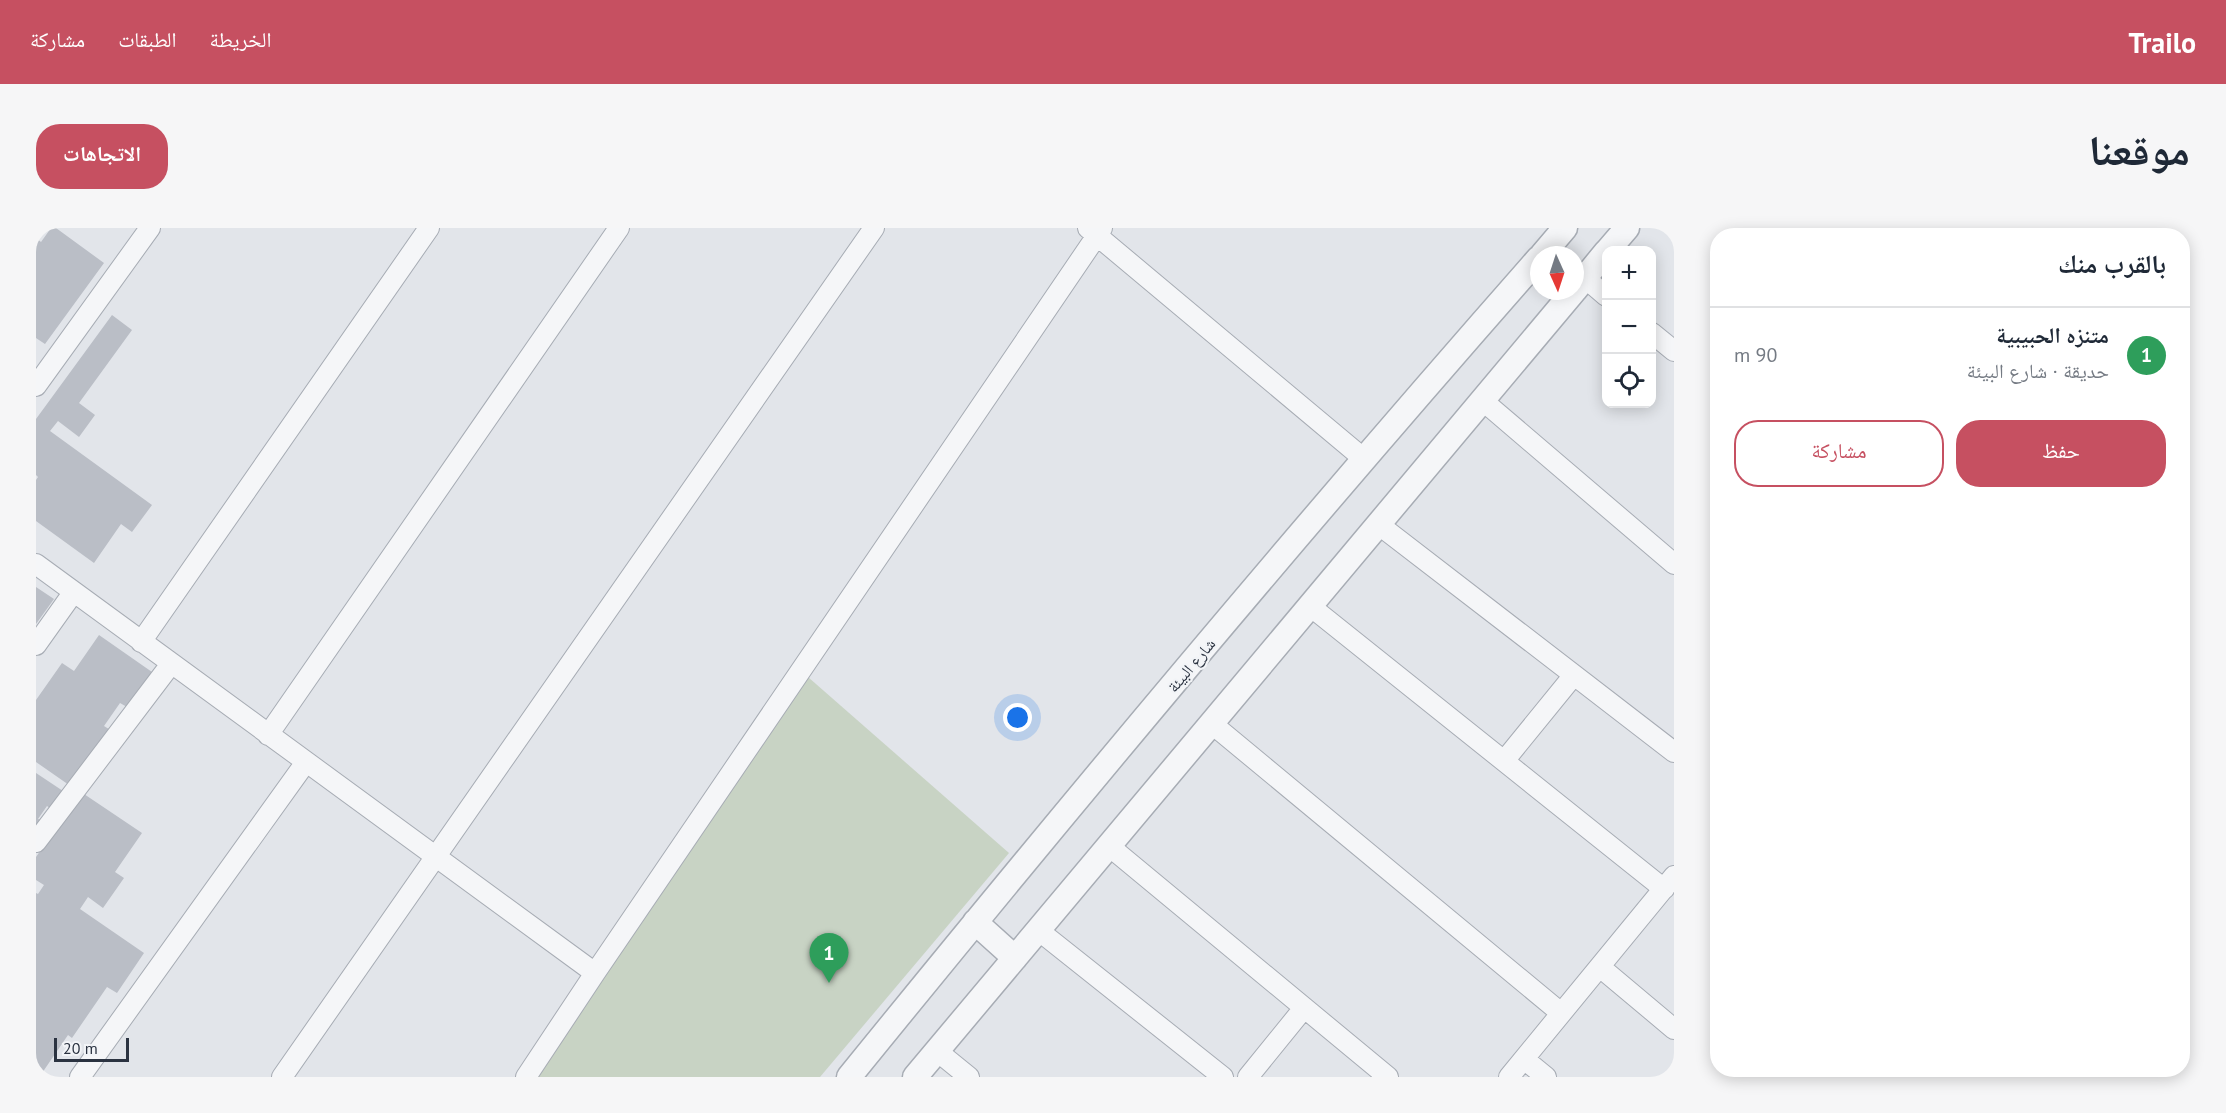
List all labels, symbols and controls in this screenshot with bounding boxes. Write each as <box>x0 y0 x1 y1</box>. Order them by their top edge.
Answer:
text: Trailo <box>2129 24 2196 61</box>
text: مشاركة <box>30 26 85 53</box>
text: الطبقات <box>118 26 177 53</box>
text: الخريطة <box>210 26 271 53</box>
text: موقعنا <box>2089 122 2190 177</box>
button: الاتجاهات <box>36 124 168 189</box>
north arrow <box>1530 246 1584 300</box>
map controls <box>1602 246 1656 408</box>
button: + <box>1602 246 1656 300</box>
text: بالقرب منك <box>2058 247 2166 280</box>
button: − <box>1602 300 1656 354</box>
text: متنزه الحبيبية <box>1996 321 2109 349</box>
text: 90 m <box>1734 342 1777 368</box>
text: 1 <box>2141 342 2152 368</box>
button: locate <box>1602 354 1656 408</box>
text: حديقة · شارع البيئة <box>1967 358 2109 384</box>
button: مشاركة <box>1734 420 1944 487</box>
button: حفظ <box>1956 420 2166 487</box>
street label: شارع البيئة <box>1163 634 1220 697</box>
your location <box>1003 703 1032 732</box>
pin: 1 <box>810 934 848 983</box>
scale bar <box>54 1035 129 1062</box>
text: 20 m <box>63 1038 98 1058</box>

